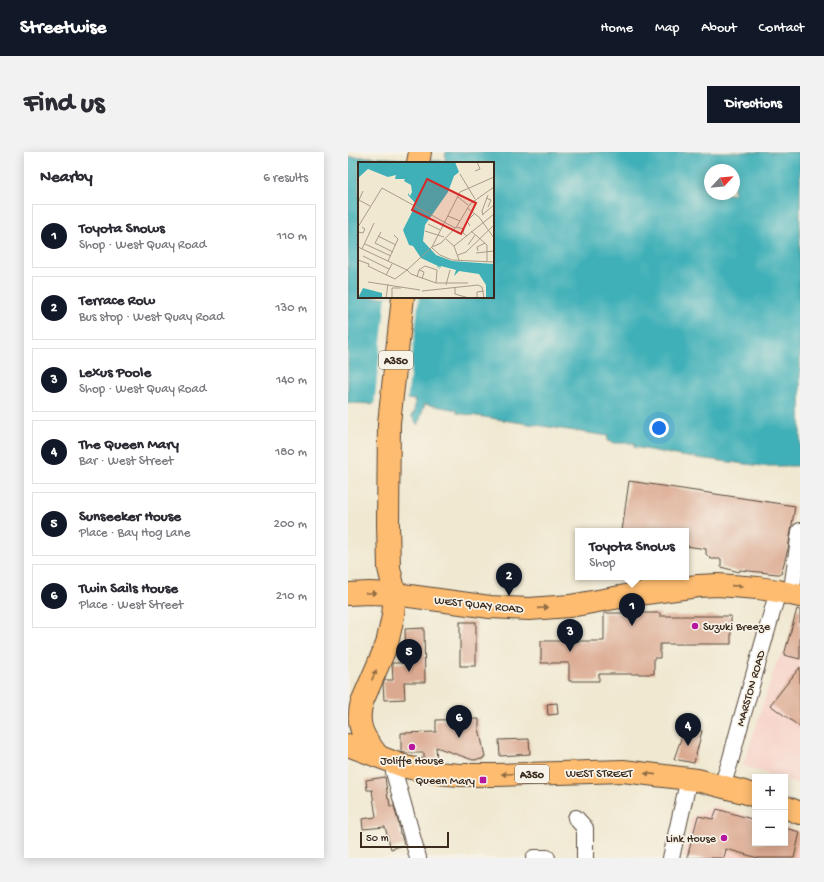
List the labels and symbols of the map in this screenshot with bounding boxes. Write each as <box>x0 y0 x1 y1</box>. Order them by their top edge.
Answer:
inset map <box>358 162 494 298</box>
north arrow <box>704 164 740 200</box>
road number: A350 <box>379 351 413 369</box>
your location <box>649 418 669 438</box>
pin: 2 <box>496 563 522 596</box>
one-way arrow <box>731 583 743 590</box>
one-way arrow <box>365 590 378 596</box>
pin: 1 <box>619 593 645 626</box>
street label: WEST QUAY ROAD <box>434 594 524 618</box>
one-way arrow <box>537 605 549 612</box>
pin: 3 <box>557 619 583 652</box>
marker: Suzuki Breeze <box>690 621 700 631</box>
place label: Suzuki Breeze <box>703 621 771 635</box>
pin: 5 <box>396 639 422 672</box>
street label: MARSTON ROAD <box>734 649 769 728</box>
one-way arrow <box>371 669 377 680</box>
pin: 6 <box>446 705 472 738</box>
pin: 4 <box>675 713 701 746</box>
marker: Joliffe House <box>407 742 417 752</box>
place label: Joliffe House <box>380 755 445 769</box>
road number: A350 <box>515 765 549 783</box>
street label: WEST STREET <box>566 768 634 782</box>
one-way arrow <box>501 771 513 778</box>
one-way arrow <box>644 771 656 778</box>
place label: Queen Mary <box>415 775 475 789</box>
marker: Queen Mary <box>478 775 488 785</box>
scale bar <box>360 830 449 849</box>
place label: Link House <box>666 833 717 847</box>
marker: Link House <box>719 833 729 843</box>

